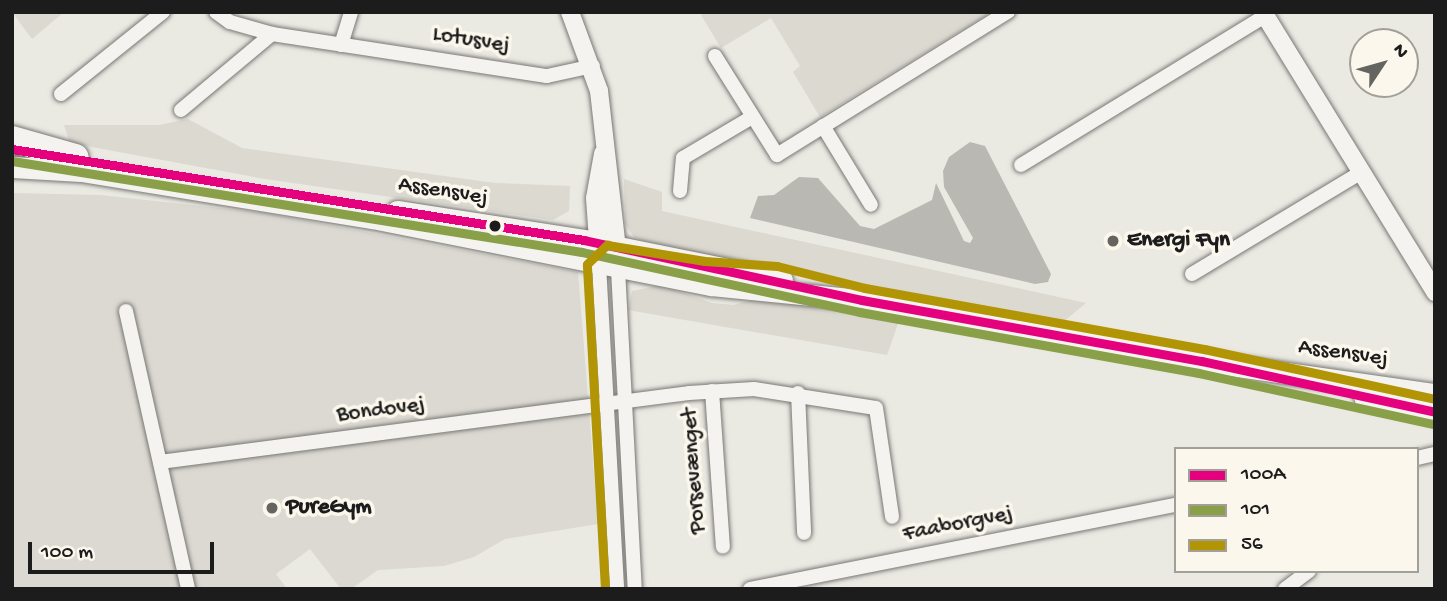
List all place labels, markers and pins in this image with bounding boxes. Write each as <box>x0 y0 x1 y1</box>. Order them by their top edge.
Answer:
unlabelled marker <box>488 219 502 233</box>
place label: Energi Fyn <box>1127 227 1230 255</box>
marker: Energi Fyn <box>1105 233 1121 249</box>
place label: PureGym <box>286 494 372 522</box>
marker: PureGym <box>264 500 280 516</box>

